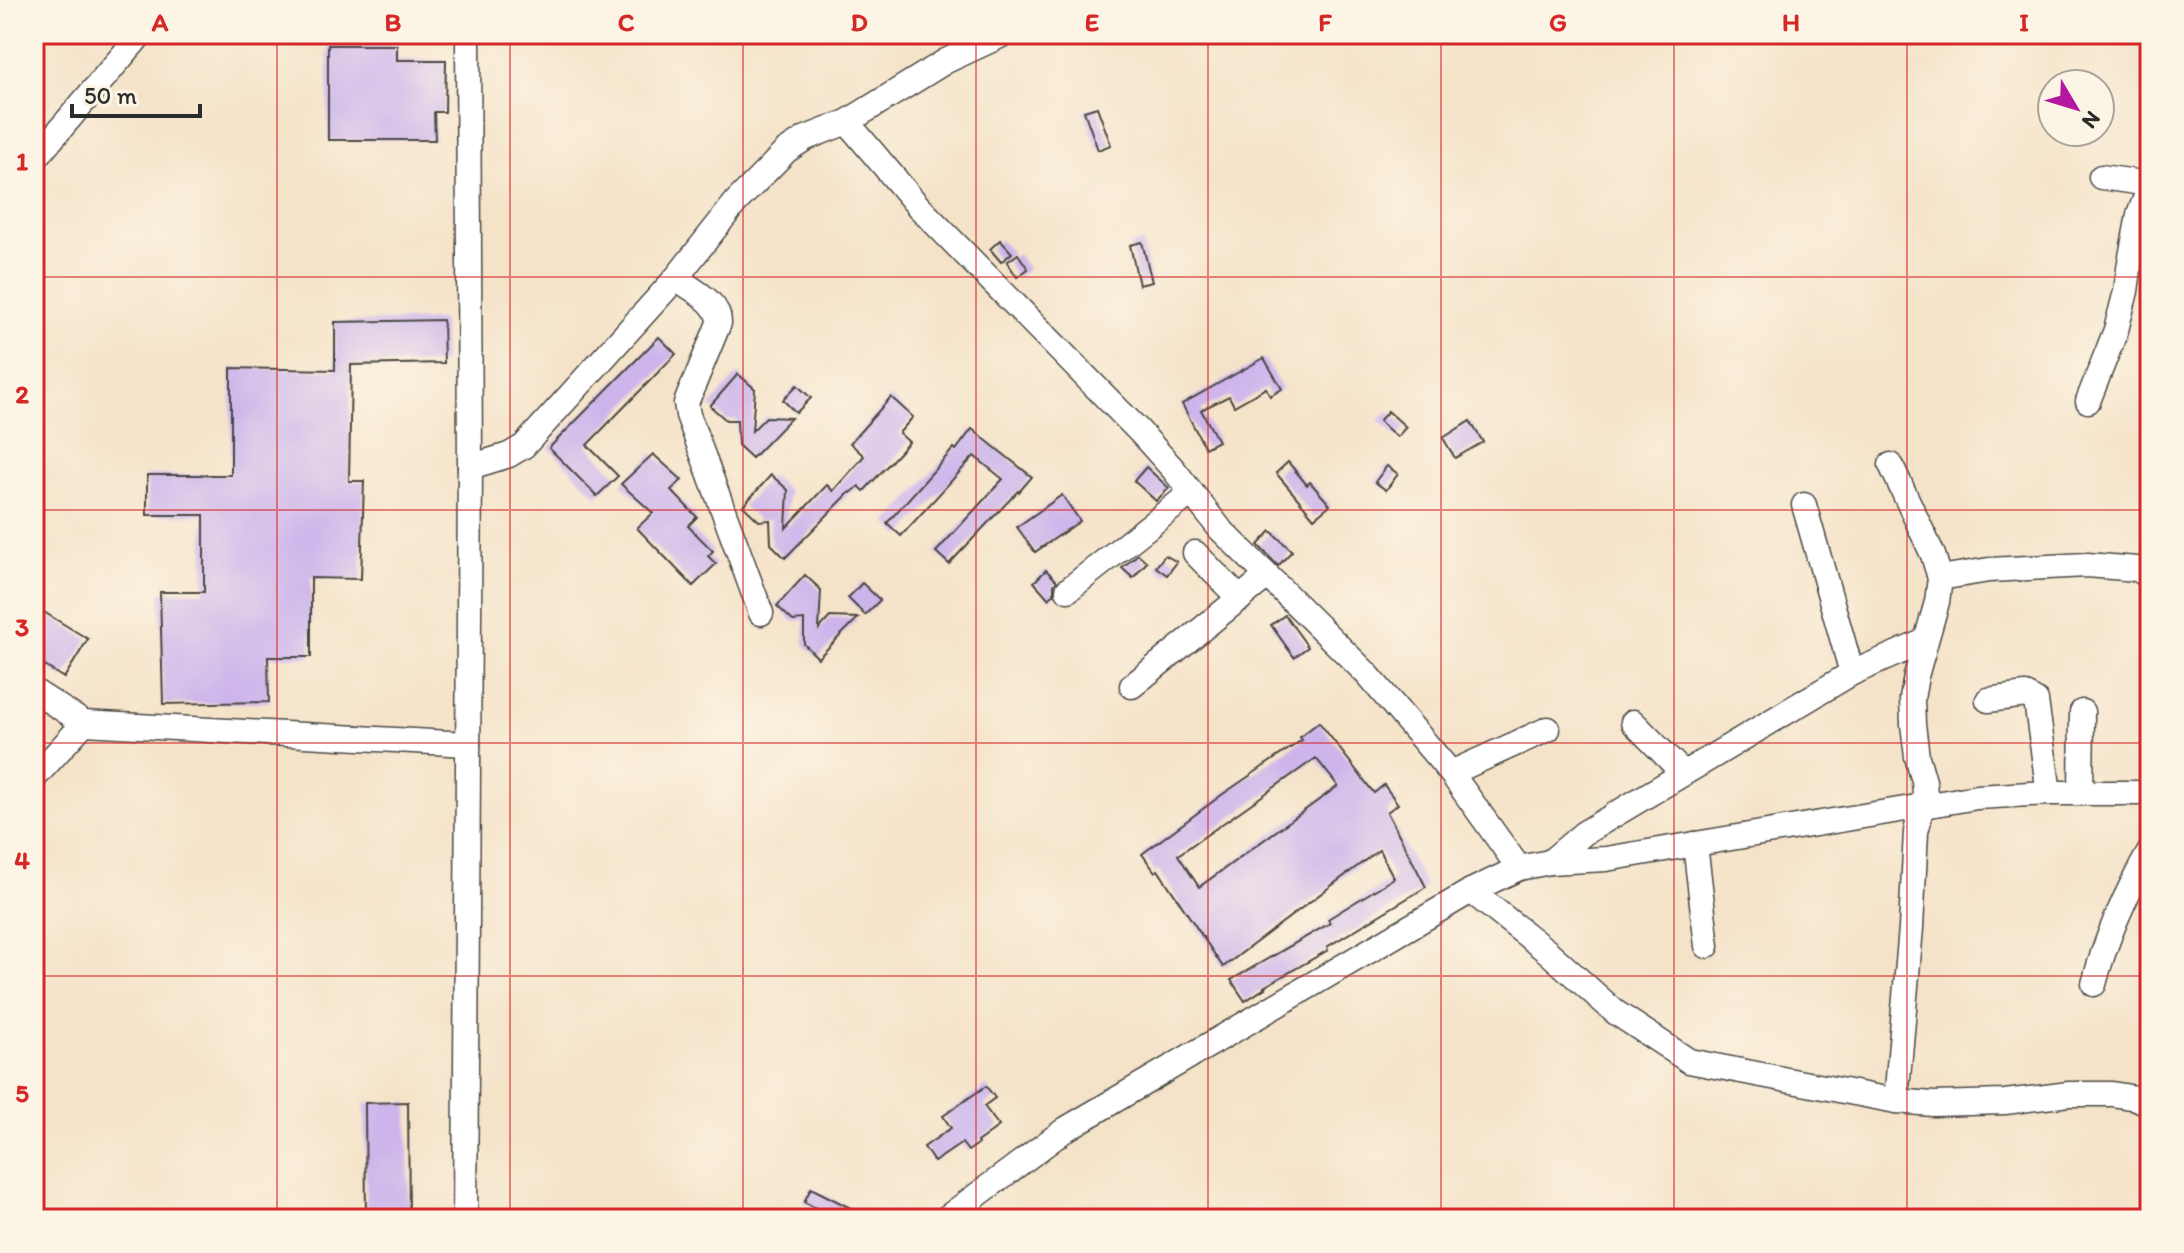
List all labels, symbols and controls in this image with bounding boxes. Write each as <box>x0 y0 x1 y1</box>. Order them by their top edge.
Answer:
text: A <box>151 6 169 38</box>
text: B <box>385 6 402 38</box>
text: C <box>618 6 635 38</box>
text: D <box>850 6 868 38</box>
text: E <box>1085 6 1099 38</box>
text: F <box>1318 6 1332 38</box>
text: G <box>1549 6 1567 38</box>
text: H <box>1782 6 1800 38</box>
text: I <box>2019 6 2029 38</box>
scale bar <box>72 68 200 118</box>
north arrow <box>2036 68 2116 148</box>
text: 50 m <box>84 81 137 110</box>
text: N <box>2076 106 2107 134</box>
text: 1 <box>16 145 28 177</box>
text: 2 <box>15 378 29 410</box>
text: 3 <box>15 611 29 643</box>
text: 4 <box>14 844 30 876</box>
text: 5 <box>15 1077 29 1109</box>

